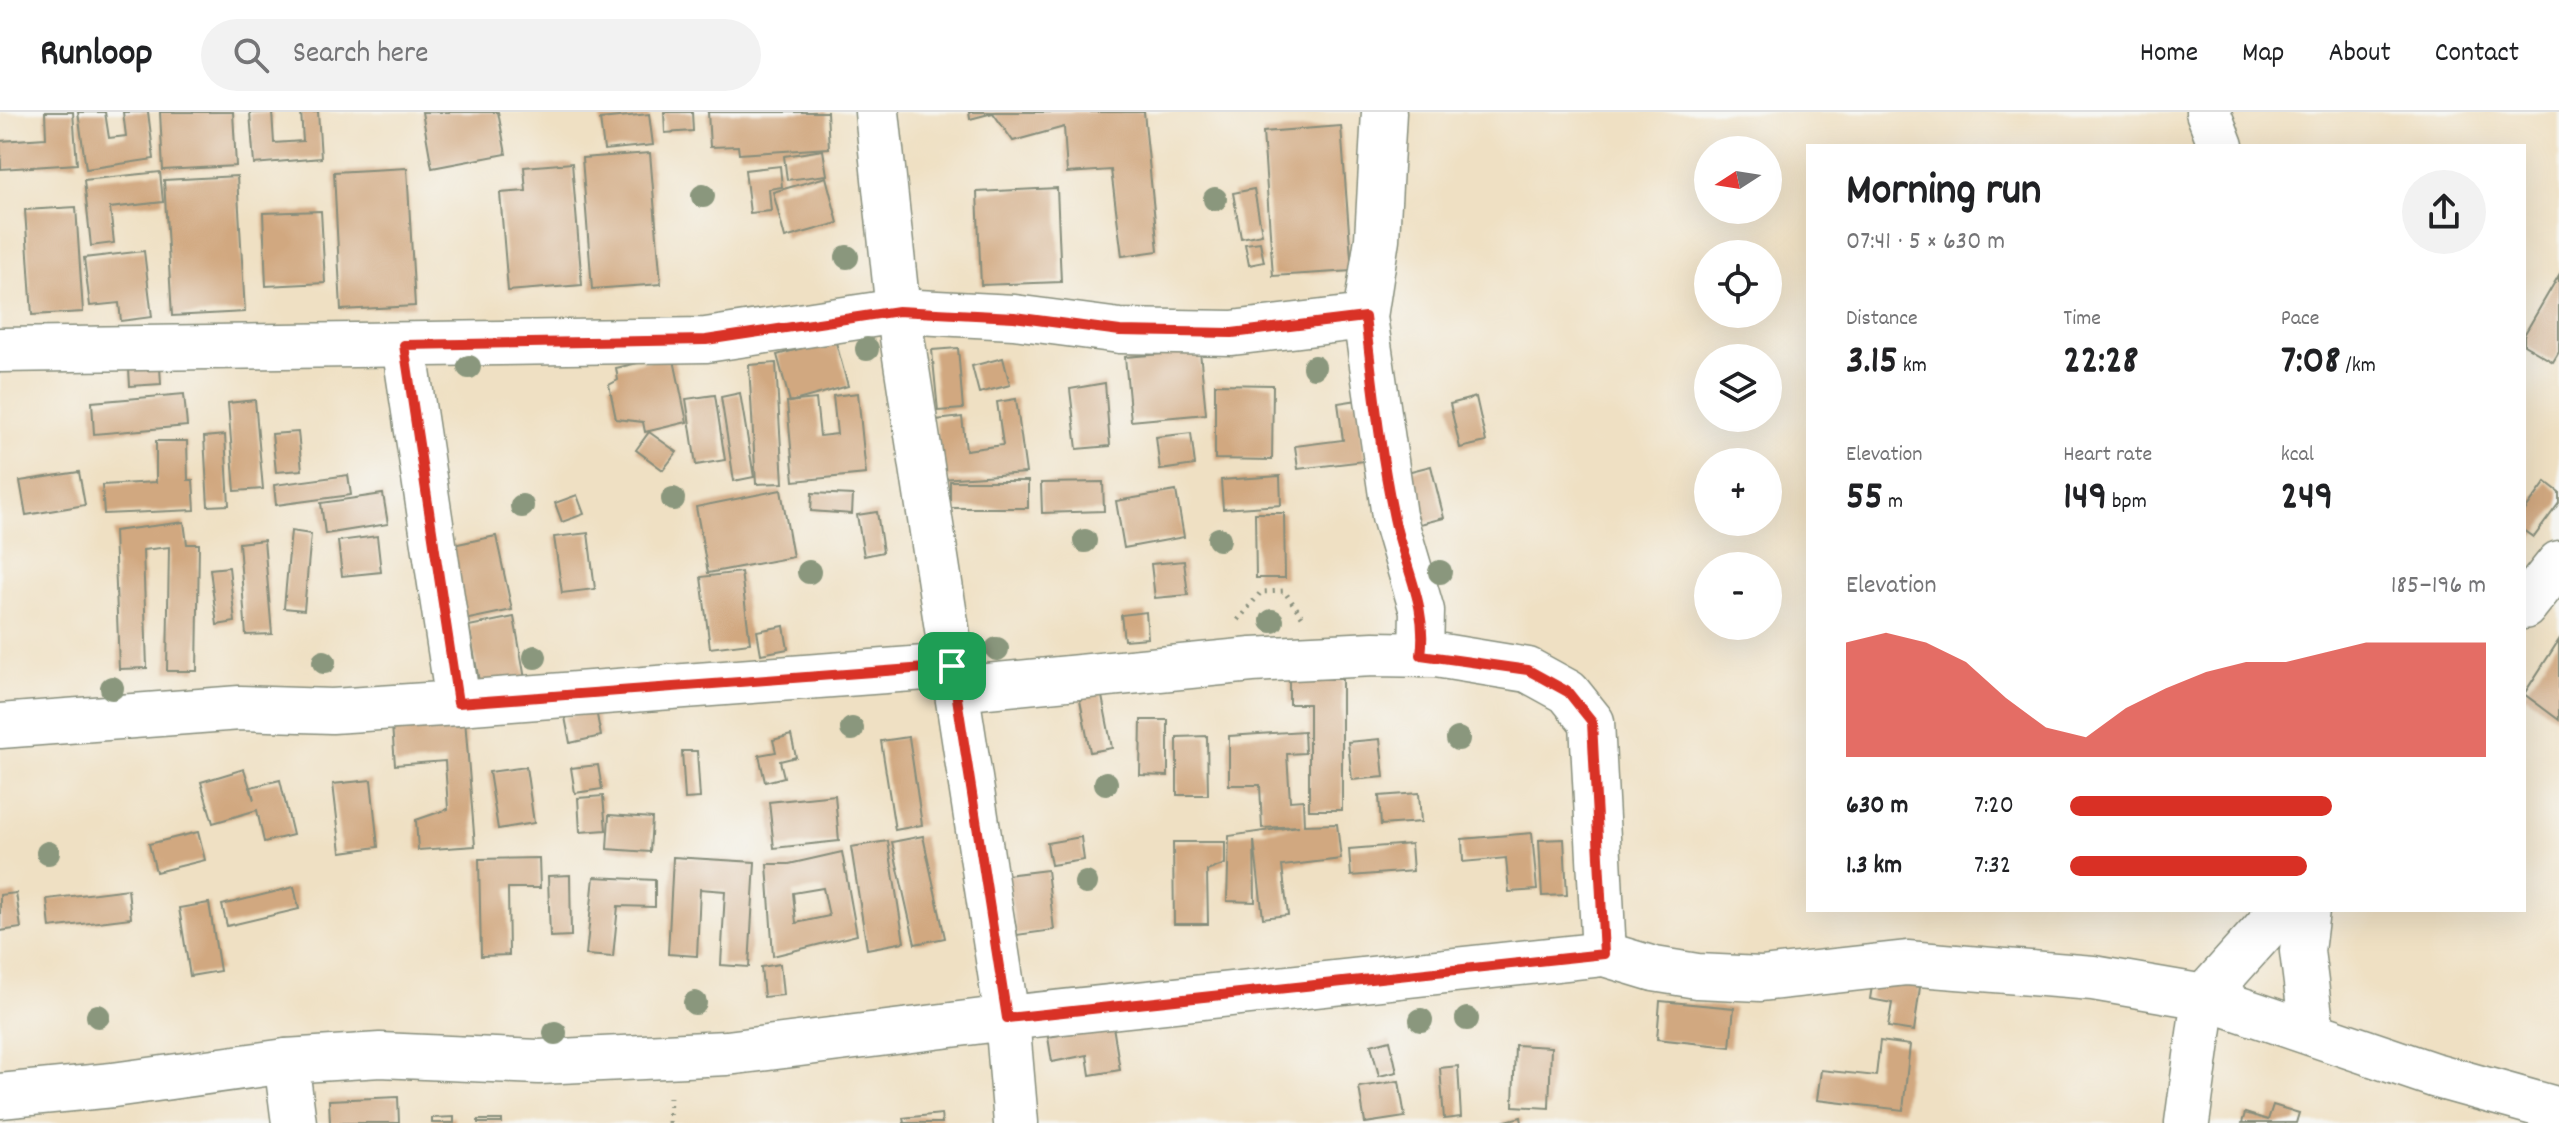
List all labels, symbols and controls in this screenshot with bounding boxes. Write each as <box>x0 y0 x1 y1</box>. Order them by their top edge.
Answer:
search box <box>201 19 761 91</box>
text: Runloop <box>40 28 153 83</box>
icon: search <box>229 33 273 77</box>
text: Search here <box>293 34 428 77</box>
text: Home <box>2140 35 2198 75</box>
text: Map <box>2242 35 2284 75</box>
text: About <box>2328 35 2391 75</box>
text: Contact <box>2435 35 2519 75</box>
north arrow <box>1694 136 1782 224</box>
map controls <box>1694 136 1782 640</box>
text: Morning run <box>1846 162 2041 225</box>
button: share <box>2402 170 2486 254</box>
text: 07:41 · 5 × 630 m <box>1846 224 2005 261</box>
button: locate <box>1694 240 1782 328</box>
text: Distance <box>1846 304 1918 335</box>
text: Time <box>2063 304 2101 335</box>
text: Pace <box>2281 304 2320 335</box>
text: 3.15 <box>1846 335 1898 392</box>
text: 22:28 <box>2063 335 2138 392</box>
text: 7:08 <box>2281 335 2340 392</box>
button: layers <box>1694 344 1782 432</box>
text: km <box>1898 351 1927 382</box>
text: /km <box>2340 351 2376 382</box>
text: Elevation <box>1846 440 1923 471</box>
text: Heart rate <box>2063 440 2152 471</box>
text: kcal <box>2281 440 2314 471</box>
button: + <box>1694 448 1782 536</box>
text: 55 <box>1846 471 1883 528</box>
text: 149 <box>2063 471 2107 528</box>
text: 249 <box>2281 471 2333 528</box>
text: m <box>1883 487 1903 518</box>
text: bpm <box>2107 487 2147 518</box>
button: − <box>1694 552 1782 640</box>
text: Elevation <box>1846 568 1936 605</box>
text: 185–196 m <box>2391 568 2486 605</box>
pin <box>918 632 986 700</box>
icon: arrive <box>930 644 974 688</box>
text: 630 m <box>1846 788 1908 825</box>
text: 7:20 <box>1974 788 2014 825</box>
text: 1.3 km <box>1846 848 1902 885</box>
text: 7:32 <box>1974 848 2011 885</box>

